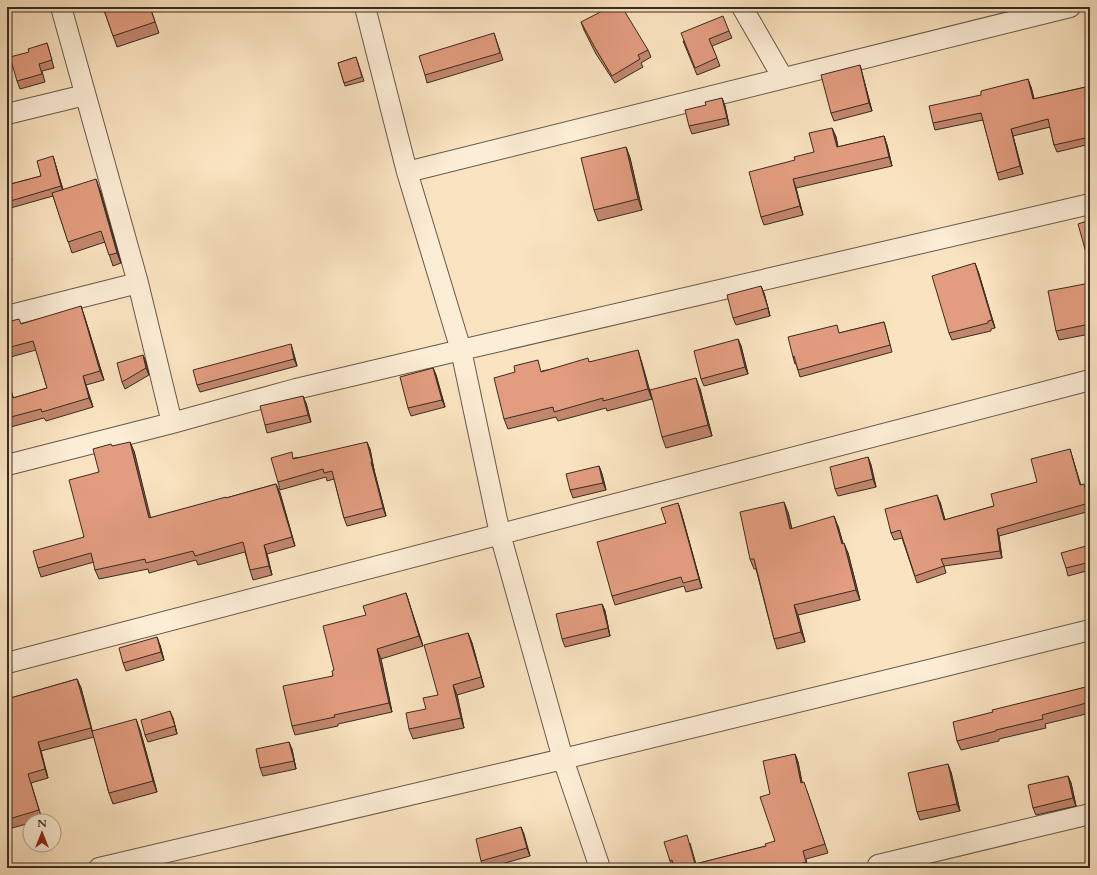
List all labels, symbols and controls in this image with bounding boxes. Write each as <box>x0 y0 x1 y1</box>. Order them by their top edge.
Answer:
north arrow <box>22 813 62 853</box>
text: N <box>37 816 47 831</box>

